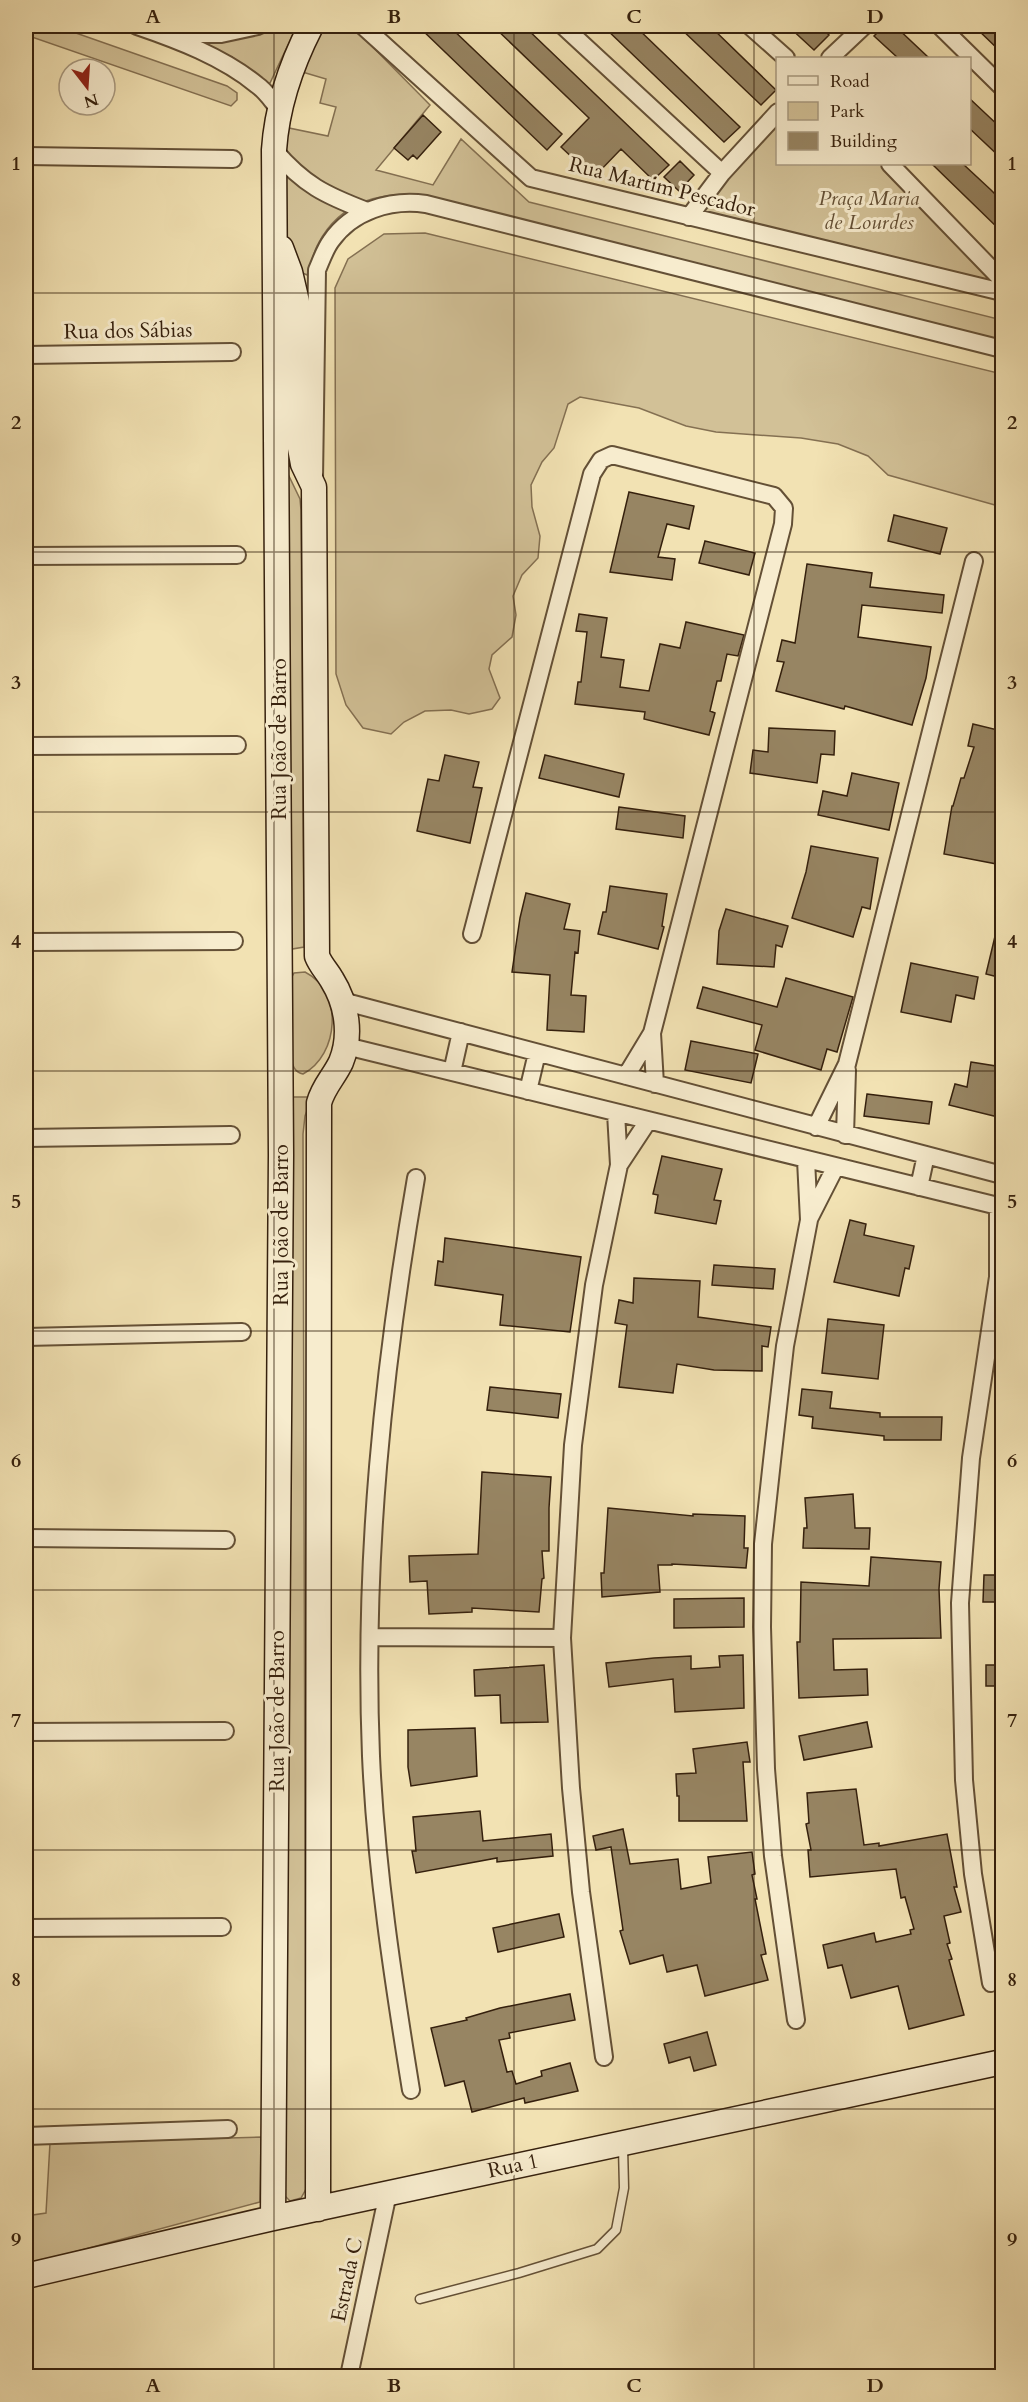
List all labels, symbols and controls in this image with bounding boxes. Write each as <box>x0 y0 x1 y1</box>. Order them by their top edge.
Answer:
text: A <box>145 3 161 30</box>
text: B <box>387 3 401 30</box>
text: C <box>626 3 642 30</box>
text: D <box>866 3 884 30</box>
north arrow <box>57 57 117 117</box>
legend <box>776 57 971 165</box>
text: Road <box>830 69 870 94</box>
text: N <box>81 88 101 113</box>
text: Park <box>830 99 865 124</box>
text: Building <box>830 129 898 154</box>
text: 1 <box>11 150 21 177</box>
street label: Rua Martim Pescador <box>566 150 759 224</box>
text: 1 <box>1007 150 1017 177</box>
park label: Praça Maria de Lourdes <box>819 184 919 237</box>
street label: Rua dos Sábias <box>63 315 193 347</box>
text: 2 <box>11 409 21 436</box>
text: 2 <box>1007 409 1017 436</box>
street label: Rua João de Barro <box>265 658 294 820</box>
text: 3 <box>11 669 21 696</box>
text: 3 <box>1007 669 1017 696</box>
text: 4 <box>11 928 21 955</box>
text: 4 <box>1007 928 1017 955</box>
street label: Rua João de Barro <box>267 1144 296 1306</box>
text: 5 <box>11 1188 21 1215</box>
text: 5 <box>1007 1188 1017 1215</box>
text: 6 <box>11 1447 21 1474</box>
text: 6 <box>1007 1447 1017 1474</box>
street label: Rua João de Barro <box>263 1630 292 1792</box>
text: 7 <box>11 1707 21 1734</box>
text: 7 <box>1007 1707 1017 1734</box>
text: 8 <box>11 1966 21 1993</box>
text: 8 <box>1007 1966 1017 1993</box>
street label: Rua 1 <box>485 2146 541 2186</box>
text: 9 <box>11 2226 21 2253</box>
text: 9 <box>1007 2226 1017 2253</box>
street label: Estrada C <box>324 2235 370 2325</box>
text: A <box>145 2372 161 2399</box>
text: B <box>387 2372 401 2399</box>
text: C <box>626 2372 642 2399</box>
text: D <box>866 2372 884 2399</box>

